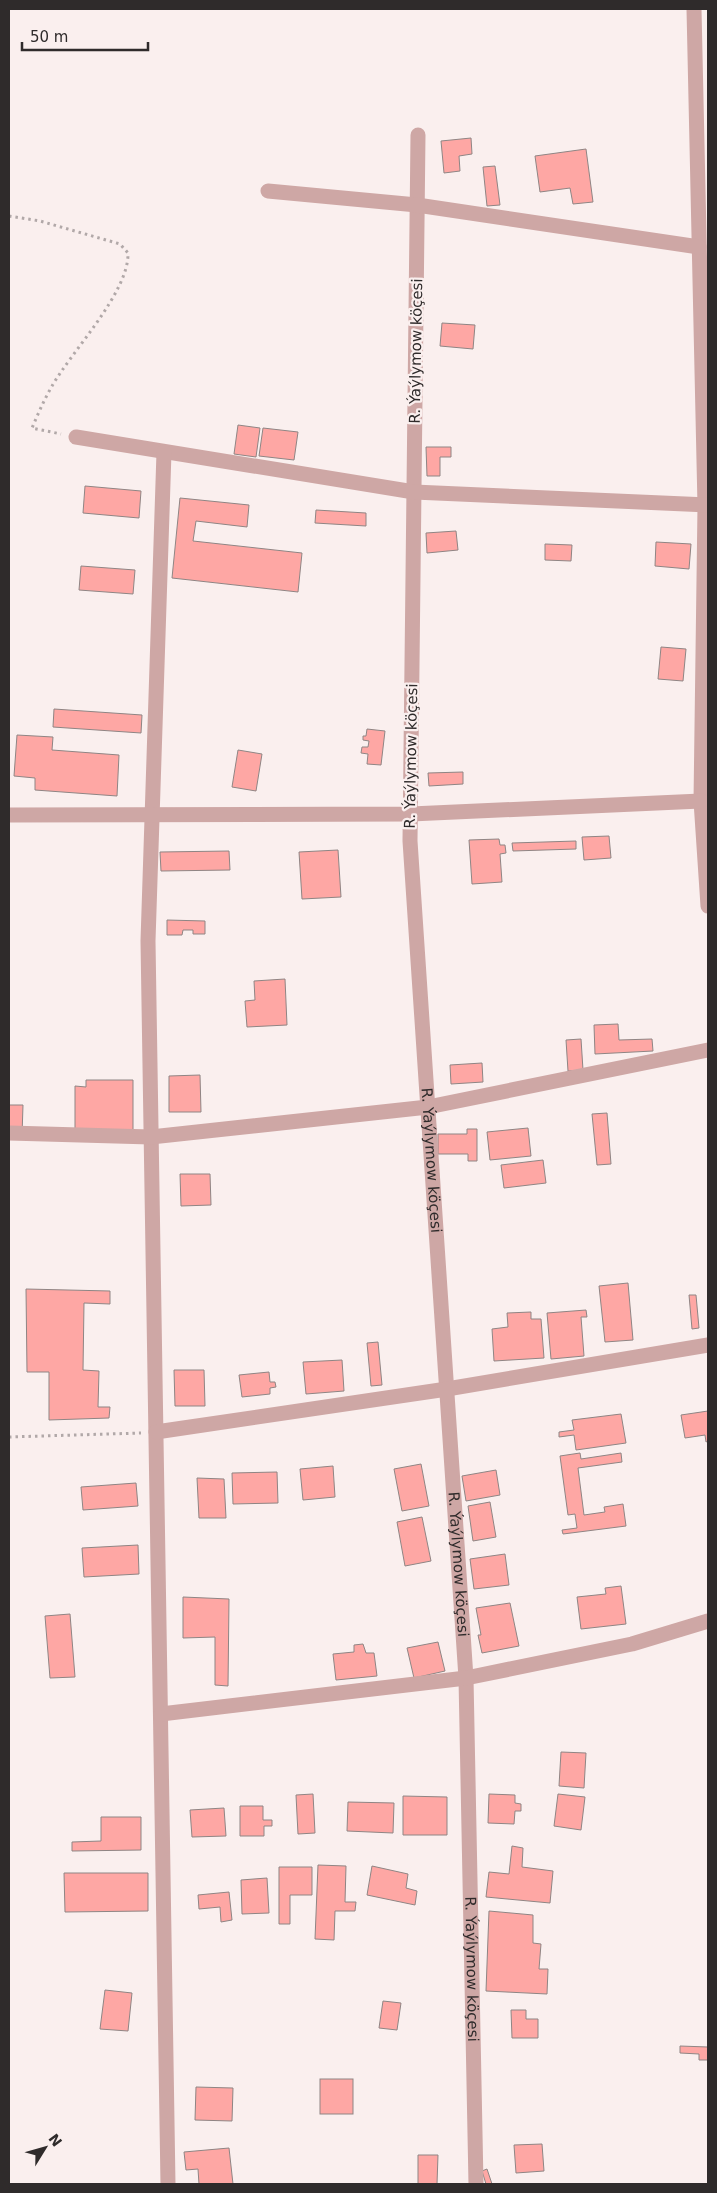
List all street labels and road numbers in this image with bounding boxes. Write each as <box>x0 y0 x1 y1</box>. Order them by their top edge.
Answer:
street label: R. Ýaýlymow köçesi <box>405 278 426 424</box>
street label: R. Ýaýlymow köçesi <box>400 683 421 829</box>
street label: R. Ýaýlymow köçesi <box>418 1087 445 1233</box>
street label: R. Ýaýlymow köçesi <box>445 1491 472 1637</box>
street label: R. Ýaýlymow köçesi <box>461 1896 482 2042</box>

